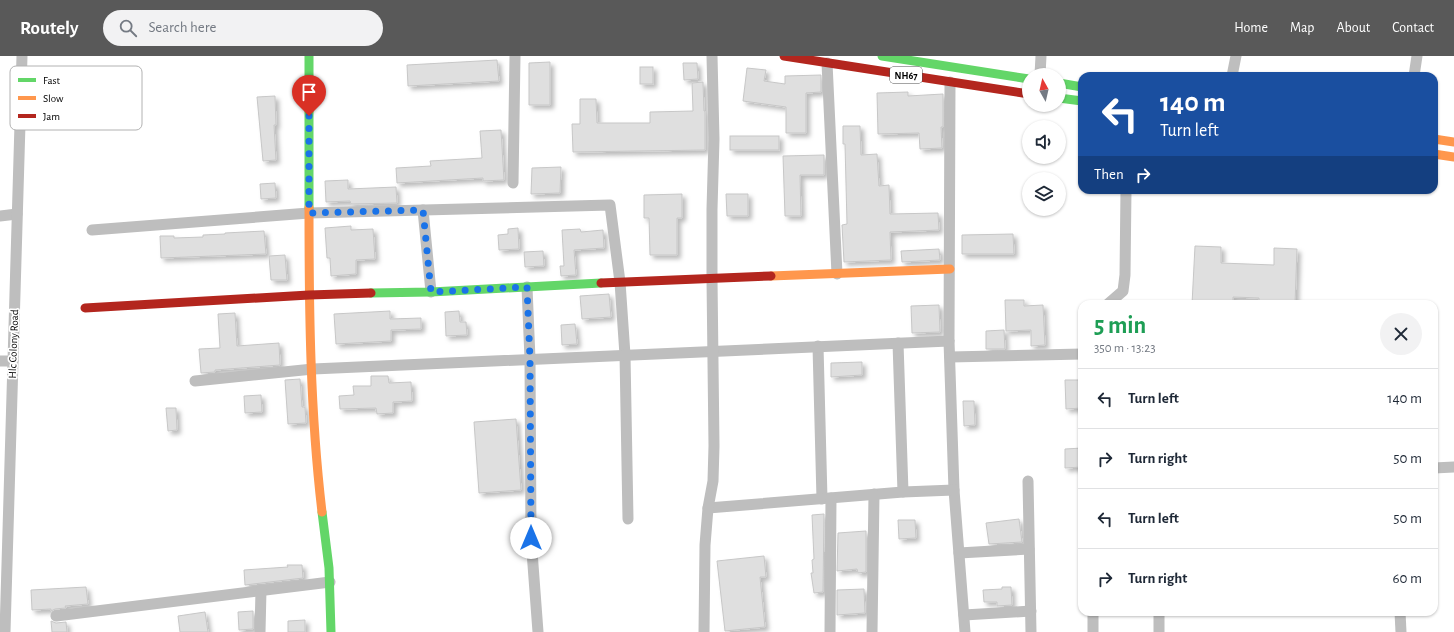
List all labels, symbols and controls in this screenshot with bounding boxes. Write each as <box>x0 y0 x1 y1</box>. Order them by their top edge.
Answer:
search box <box>103 10 383 46</box>
icon: search <box>117 17 139 39</box>
text: Routely <box>20 19 79 38</box>
text: Search here <box>149 20 216 35</box>
text: Home <box>1234 21 1268 35</box>
text: Map <box>1290 21 1314 35</box>
text: About <box>1336 21 1370 35</box>
text: Contact <box>1392 21 1434 35</box>
legend <box>10 66 142 130</box>
road number: NH67 <box>890 67 922 83</box>
north arrow <box>1022 68 1066 112</box>
map controls <box>1022 68 1066 216</box>
text: Fast <box>43 75 61 86</box>
pin <box>292 75 326 116</box>
icon: arrive <box>298 81 320 103</box>
icon: left <box>1094 88 1146 140</box>
text: 140 m <box>1160 89 1226 117</box>
text: Slow <box>43 93 64 104</box>
text: Jam <box>43 111 60 122</box>
button: sound <box>1022 120 1066 164</box>
text: Turn left <box>1160 122 1219 140</box>
icon: right <box>1132 164 1154 186</box>
text: Then <box>1094 167 1124 182</box>
button: layers <box>1022 172 1066 216</box>
street label: Hlc Colony Road <box>7 309 20 379</box>
button: close <box>1380 313 1422 355</box>
text: 5 min <box>1094 314 1146 338</box>
text: 350 m · 13:23 <box>1094 342 1156 355</box>
icon: left <box>1094 388 1116 410</box>
text: Turn left <box>1128 391 1179 406</box>
text: 140 m <box>1387 391 1422 406</box>
icon: right <box>1094 448 1116 470</box>
text: Turn right <box>1128 451 1187 466</box>
text: 50 m <box>1393 451 1422 466</box>
icon: left <box>1094 508 1116 530</box>
text: Turn left <box>1128 511 1179 526</box>
text: 50 m <box>1393 511 1422 526</box>
position arrow <box>510 517 552 559</box>
icon: right <box>1094 568 1116 590</box>
text: Turn right <box>1128 571 1187 586</box>
text: 60 m <box>1393 571 1422 586</box>

